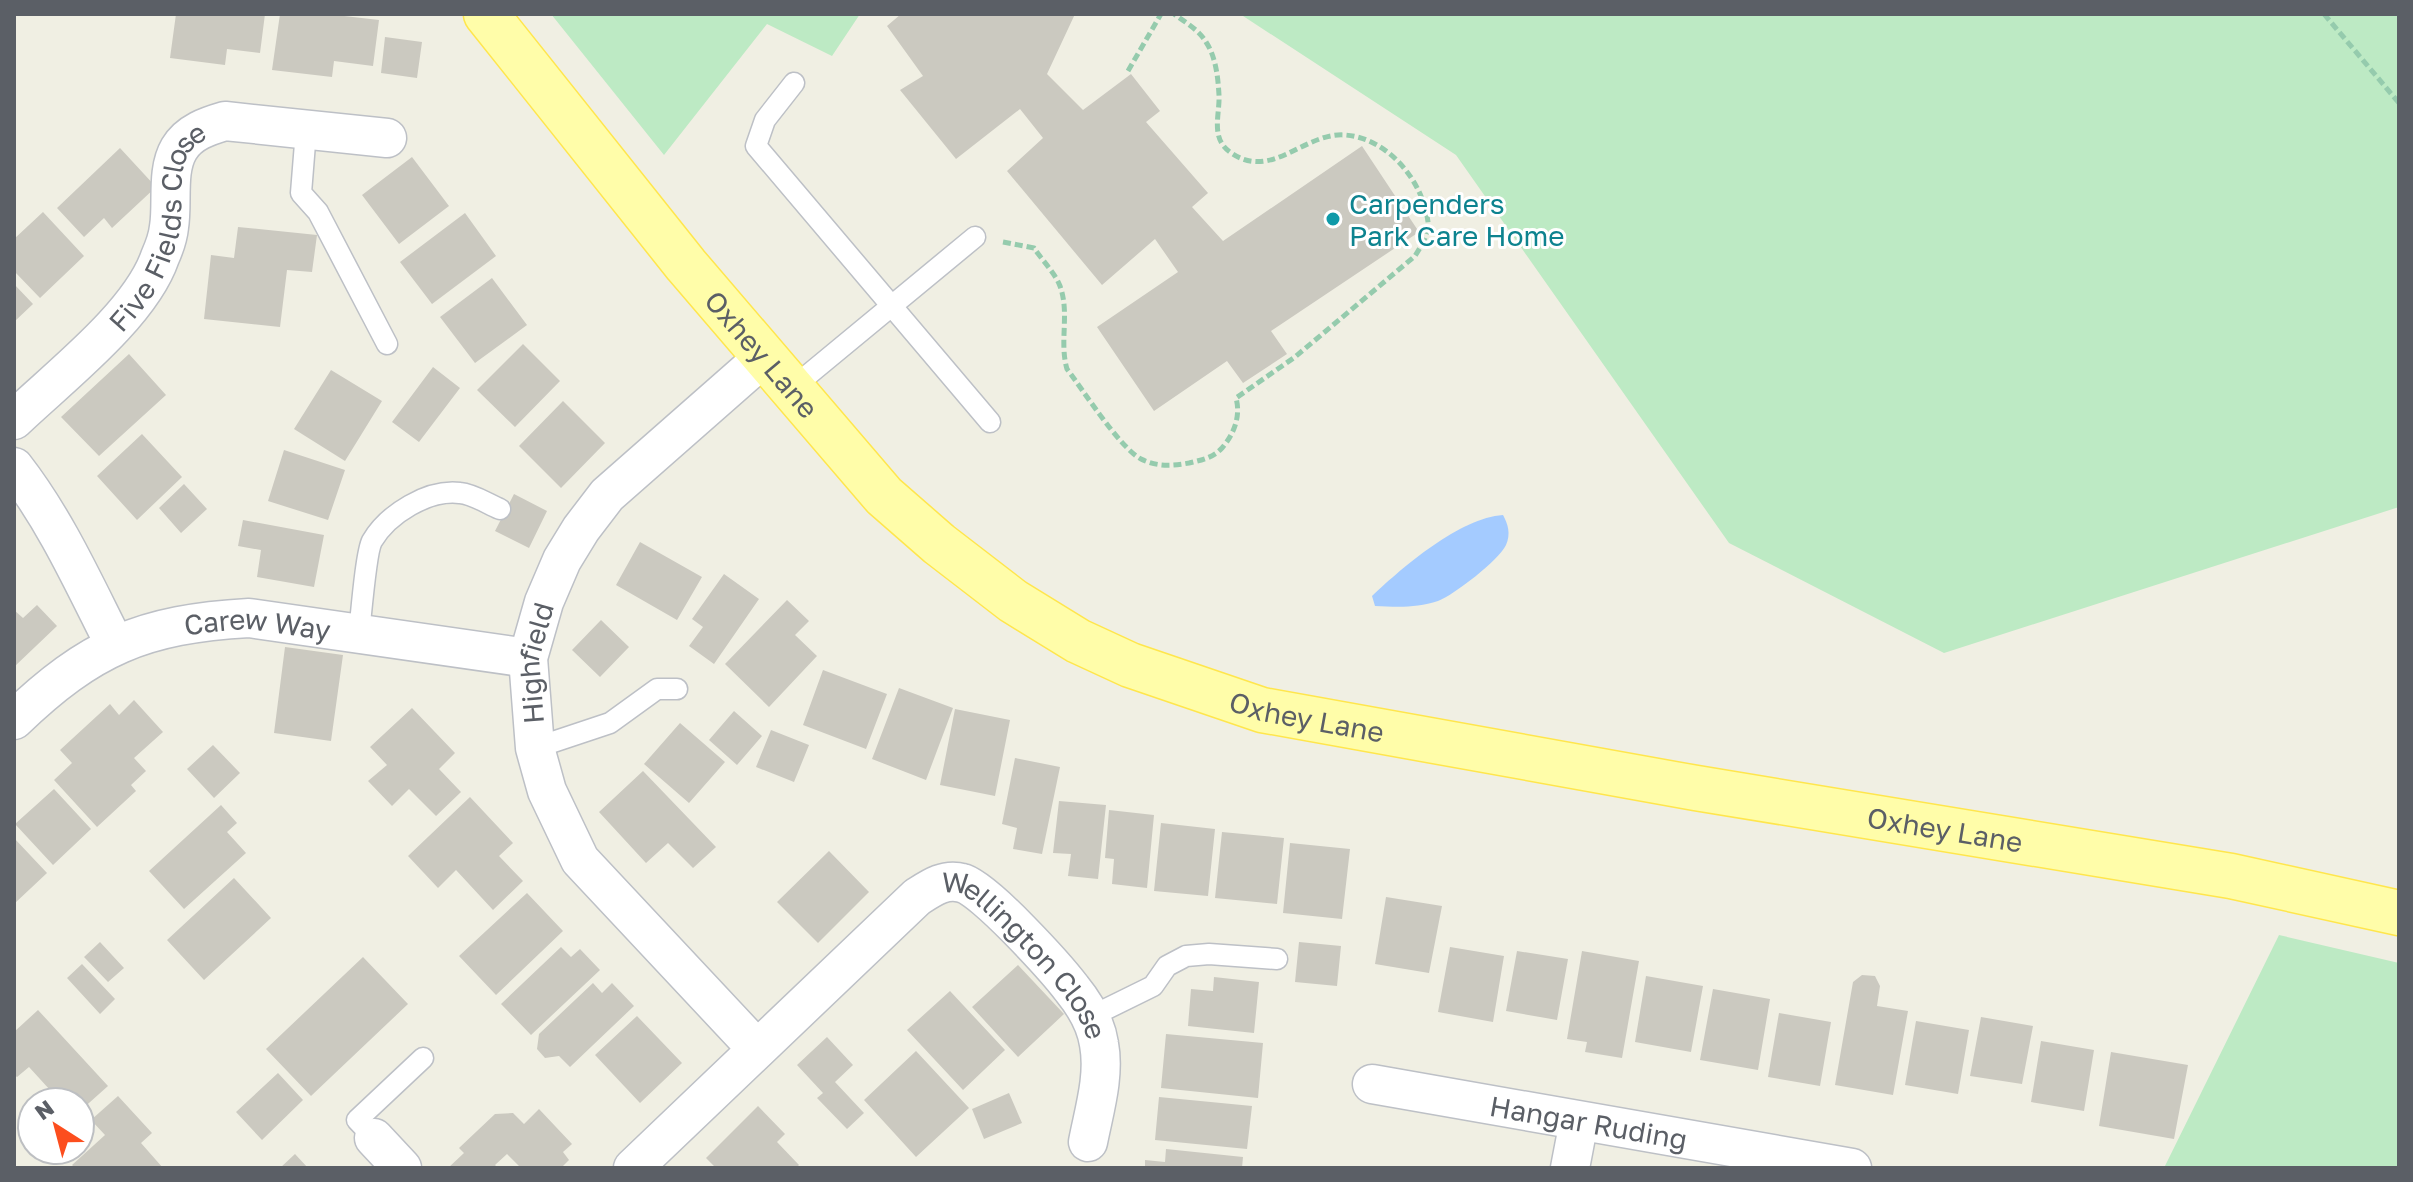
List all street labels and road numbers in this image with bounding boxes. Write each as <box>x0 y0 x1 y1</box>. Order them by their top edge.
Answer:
street label: Five Fields Close <box>101 114 211 337</box>
street label: Oxhey Lane <box>699 284 826 424</box>
street label: Highfield <box>511 598 560 725</box>
street label: Carew Way <box>181 601 333 646</box>
street label: Oxhey Lane <box>1225 684 1387 748</box>
street label: Oxhey Lane <box>1865 800 2025 858</box>
street label: Wellington Close <box>941 864 1114 1043</box>
street label: Hangar Ruding <box>1487 1088 1690 1155</box>

